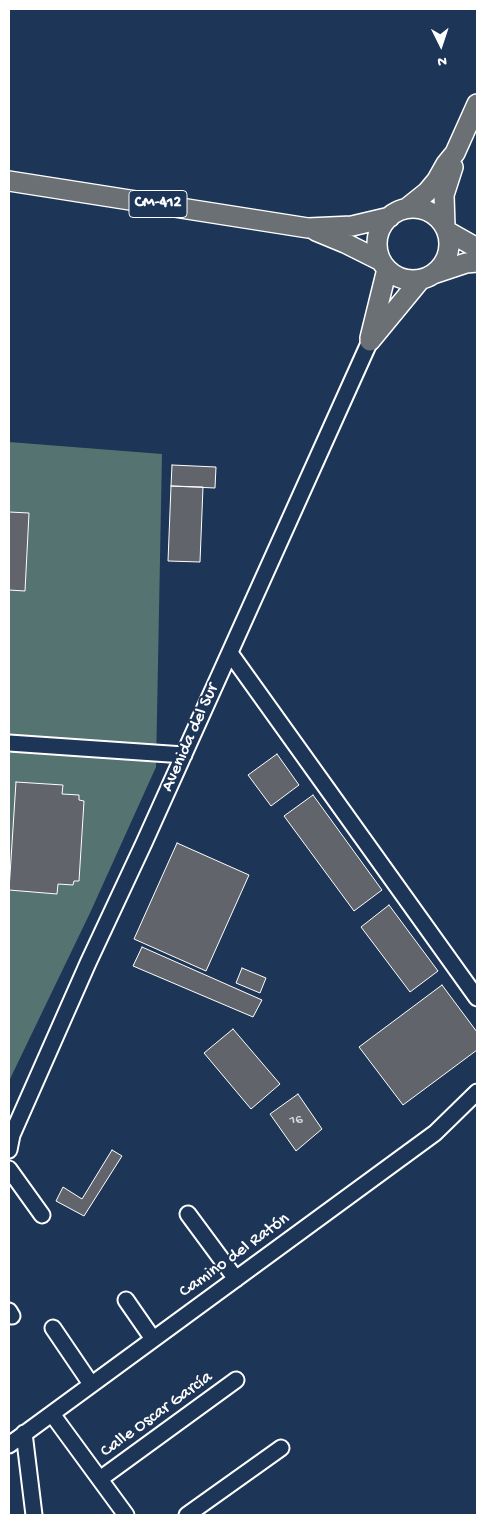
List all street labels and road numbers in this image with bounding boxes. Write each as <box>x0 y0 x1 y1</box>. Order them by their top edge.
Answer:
road number: CM-412 <box>129 190 187 218</box>
street label: Avenida del Sur <box>157 680 225 796</box>
street label: Camino del Ratón <box>176 1209 294 1303</box>
street label: Calle Oscar García <box>97 1367 217 1463</box>

